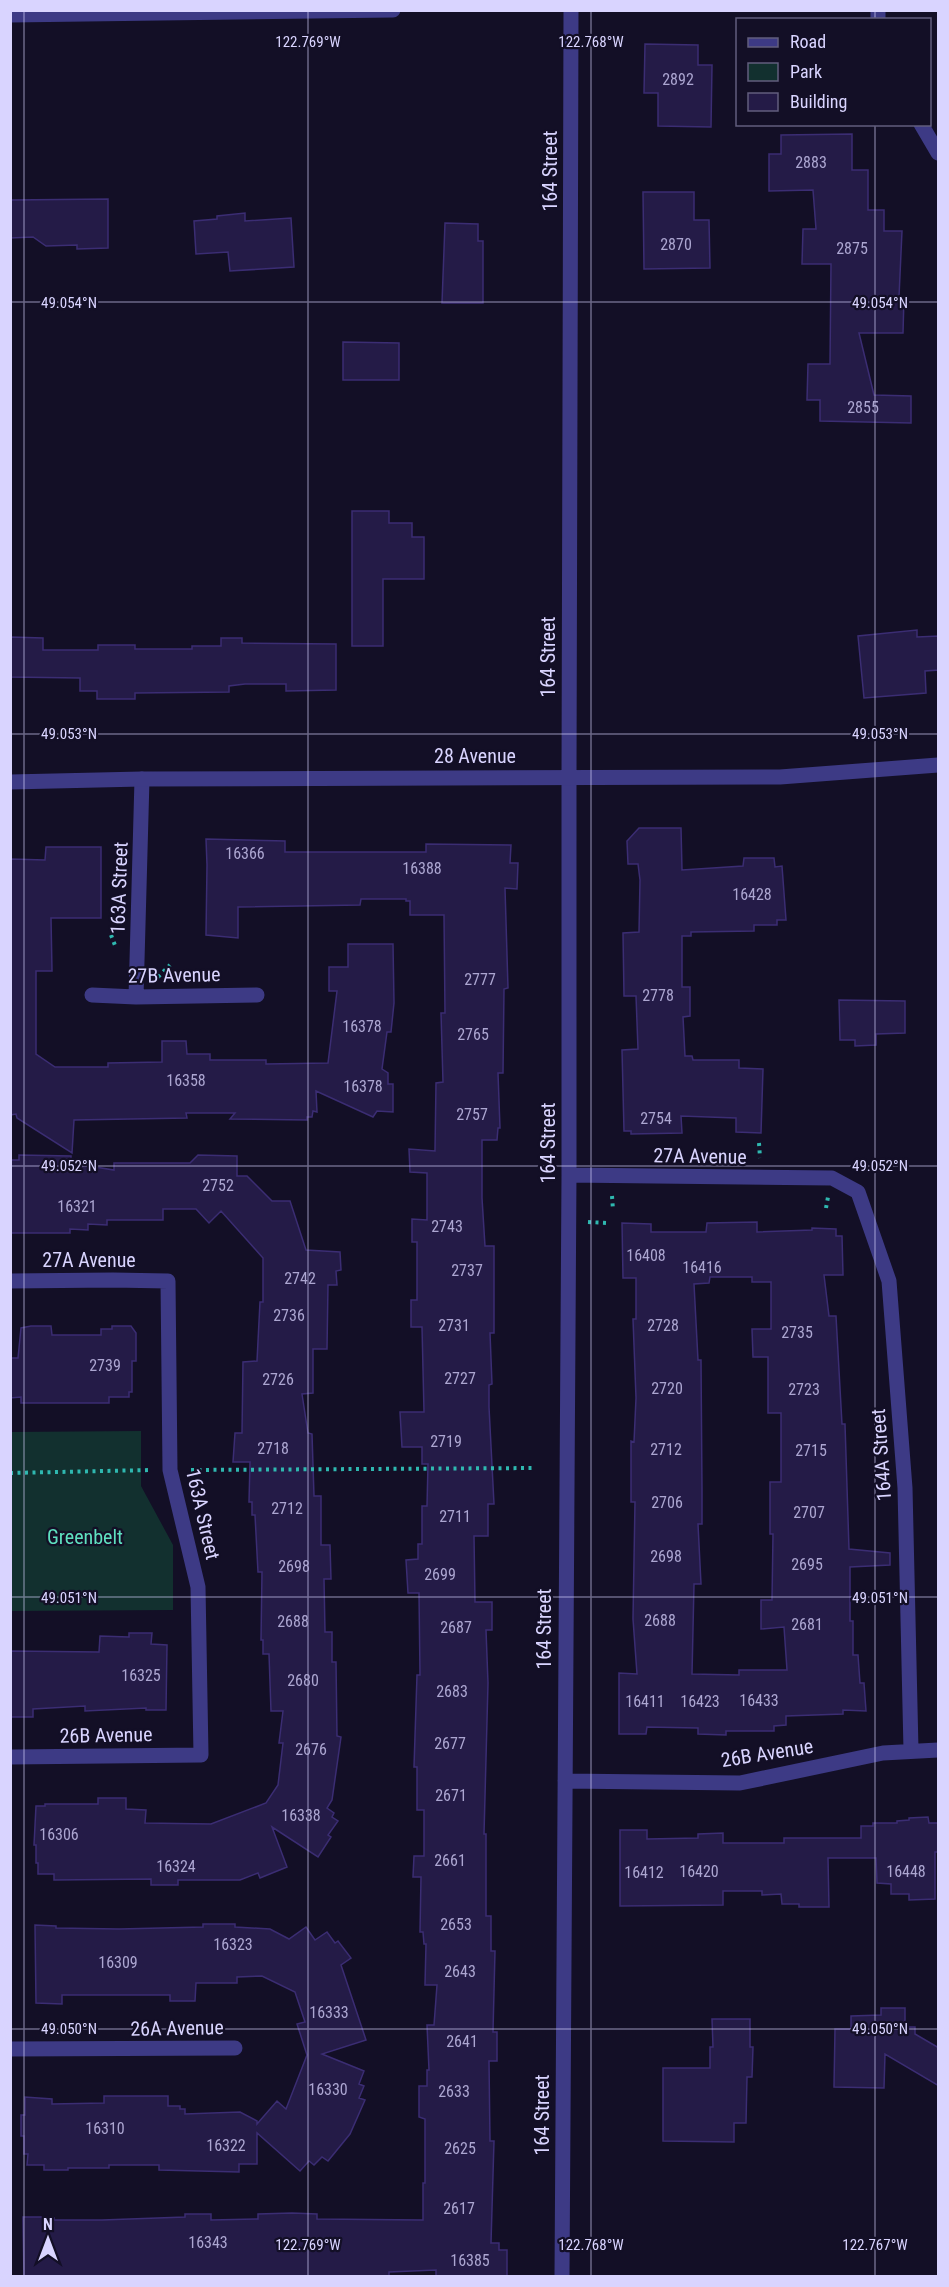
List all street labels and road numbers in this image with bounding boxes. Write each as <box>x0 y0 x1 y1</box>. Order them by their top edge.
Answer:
street label: 164 Street <box>538 130 562 212</box>
street label: 164 Street <box>536 616 560 698</box>
street label: 28 Avenue <box>434 744 516 768</box>
street label: 163A Street <box>105 841 133 935</box>
street label: 27B Avenue <box>127 962 221 988</box>
street label: 164 Street <box>536 1102 560 1184</box>
street label: 27A Avenue <box>653 1143 747 1169</box>
street label: 27A Avenue <box>42 1248 136 1272</box>
street label: 164A Street <box>866 1408 896 1502</box>
street label: 163A Street <box>181 1466 225 1562</box>
street label: 164 Street <box>532 1588 556 1670</box>
street label: 26B Avenue <box>59 1722 153 1748</box>
street label: 26B Avenue <box>719 1734 815 1772</box>
street label: 26A Avenue <box>130 2015 224 2041</box>
street label: 164 Street <box>530 2074 554 2156</box>

